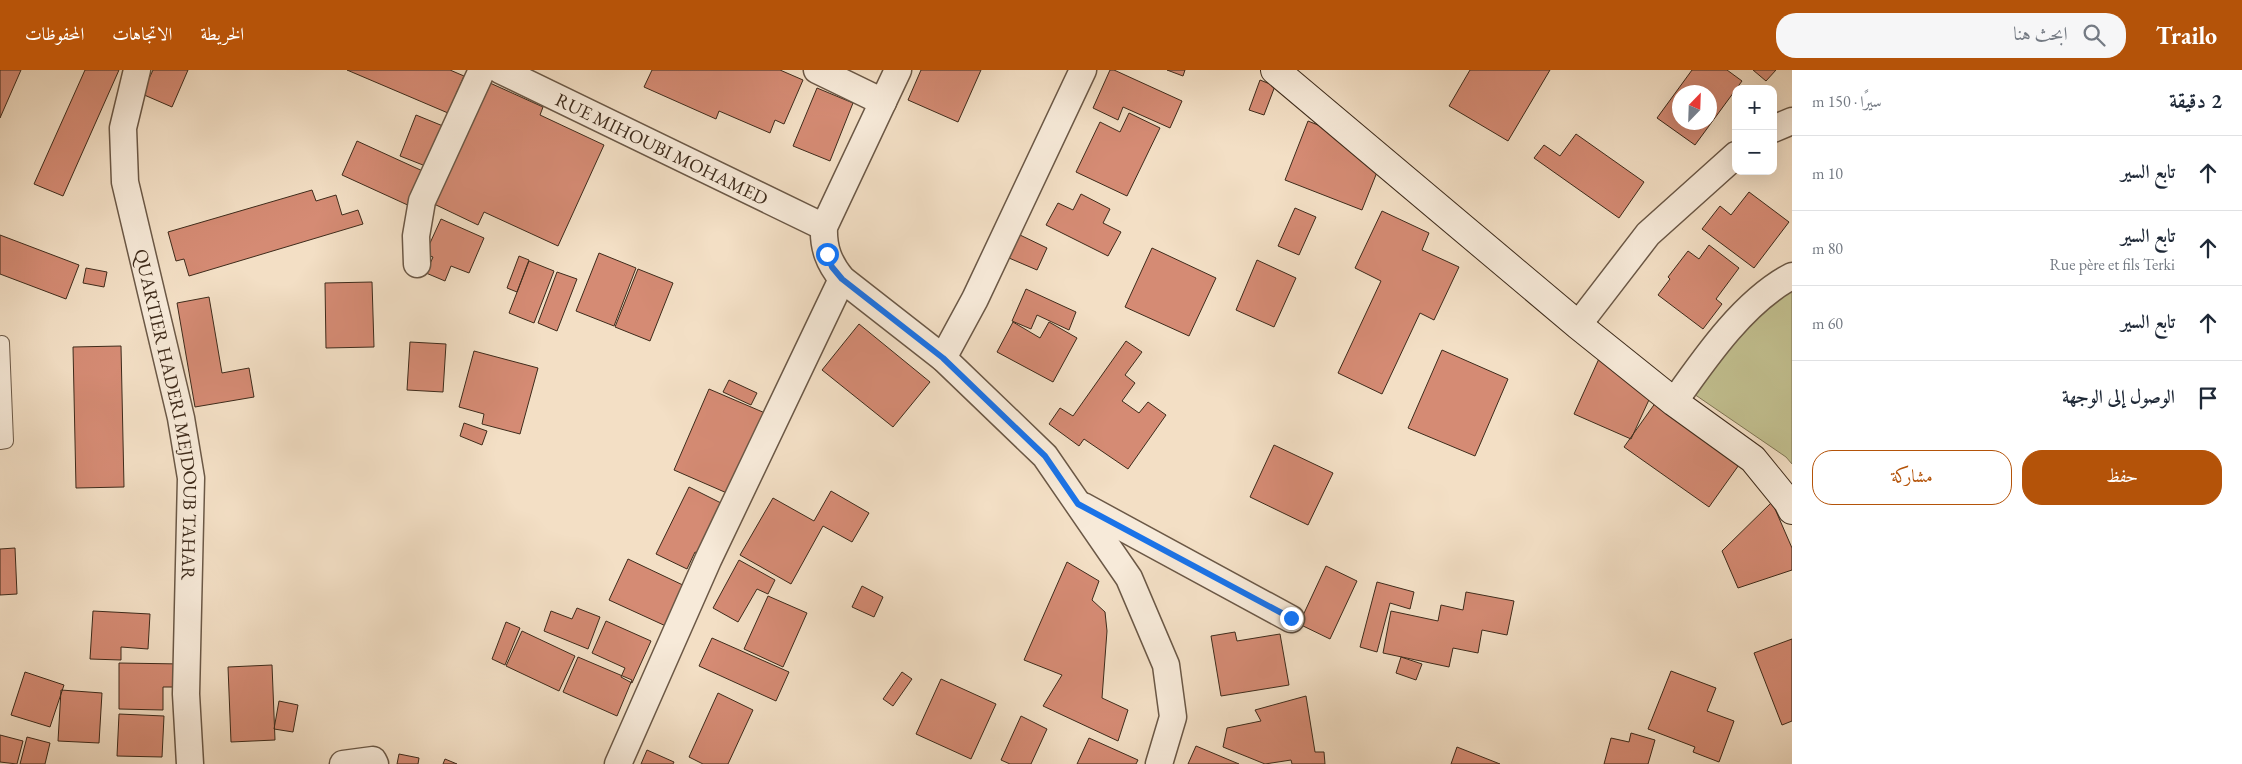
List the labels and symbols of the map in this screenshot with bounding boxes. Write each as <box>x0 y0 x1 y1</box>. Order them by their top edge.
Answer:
north arrow <box>1672 85 1717 130</box>
street label: RUE MIHOUBI MOHAMED <box>552 86 772 211</box>
route start <box>816 243 839 266</box>
street label: QUARTIER HADERI MEJDOUB TAHAR <box>129 246 204 581</box>
route end <box>1280 607 1303 630</box>

